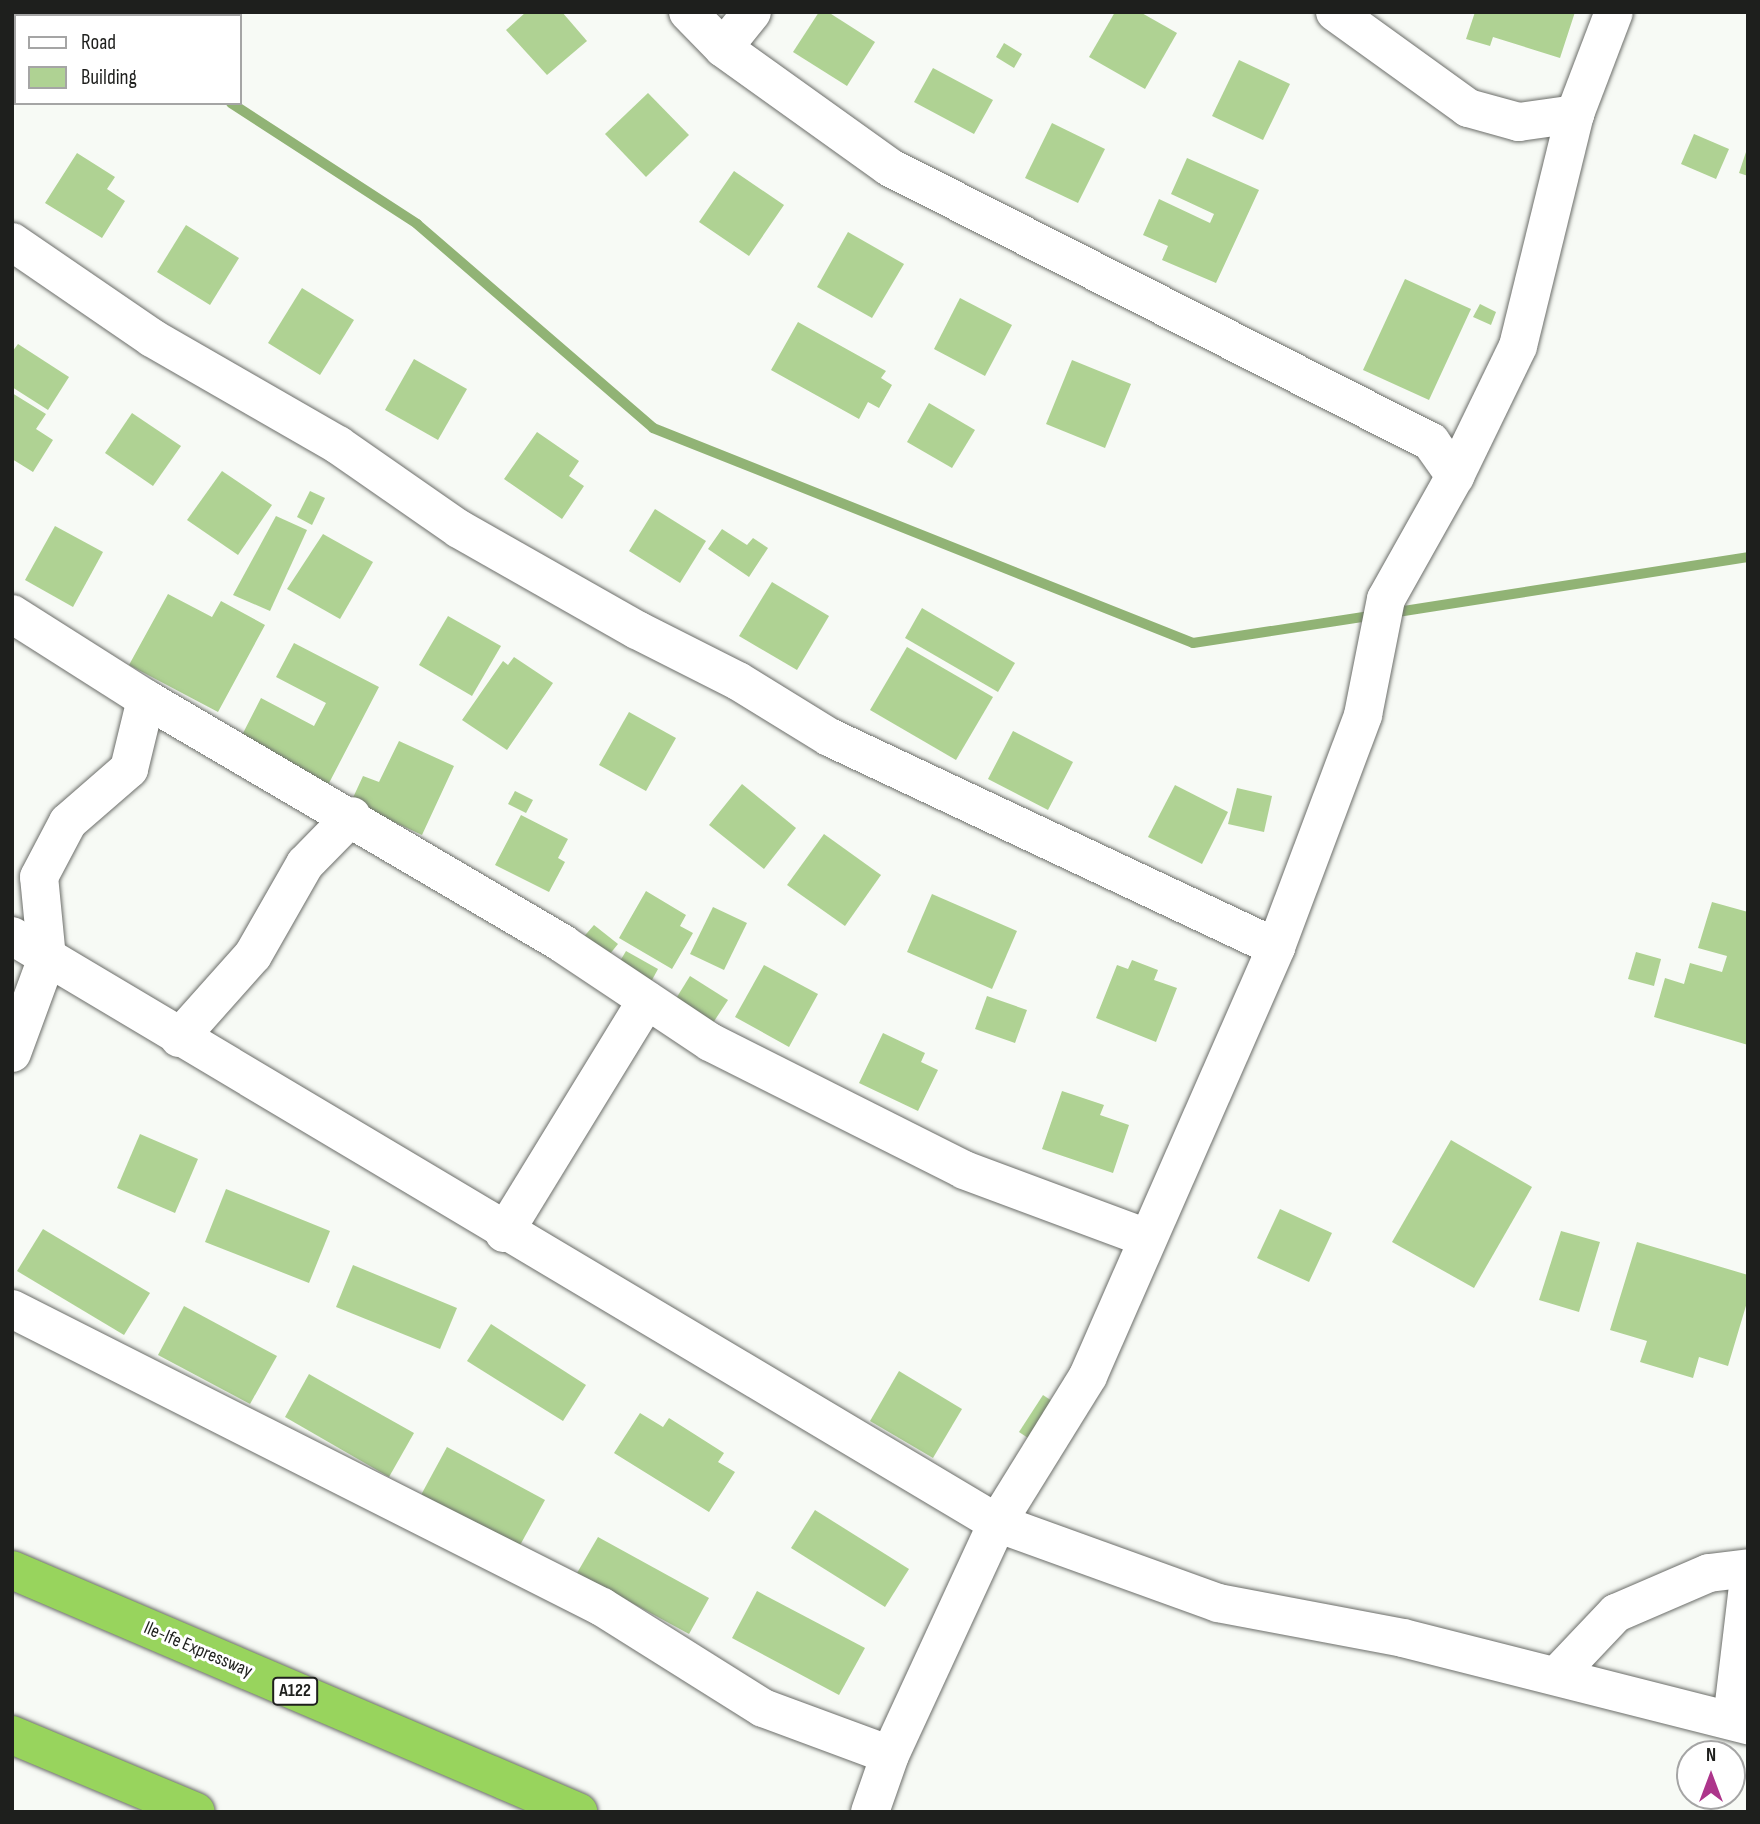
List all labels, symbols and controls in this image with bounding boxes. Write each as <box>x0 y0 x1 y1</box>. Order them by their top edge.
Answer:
legend <box>14 14 242 105</box>
text: Road <box>81 30 116 55</box>
text: Building <box>81 65 137 90</box>
street label: Ile-Ife Expressway <box>140 1617 256 1683</box>
road number: A122 <box>270 1676 320 1706</box>
north arrow <box>1676 1740 1746 1810</box>
text: N <box>1706 1744 1716 1767</box>

